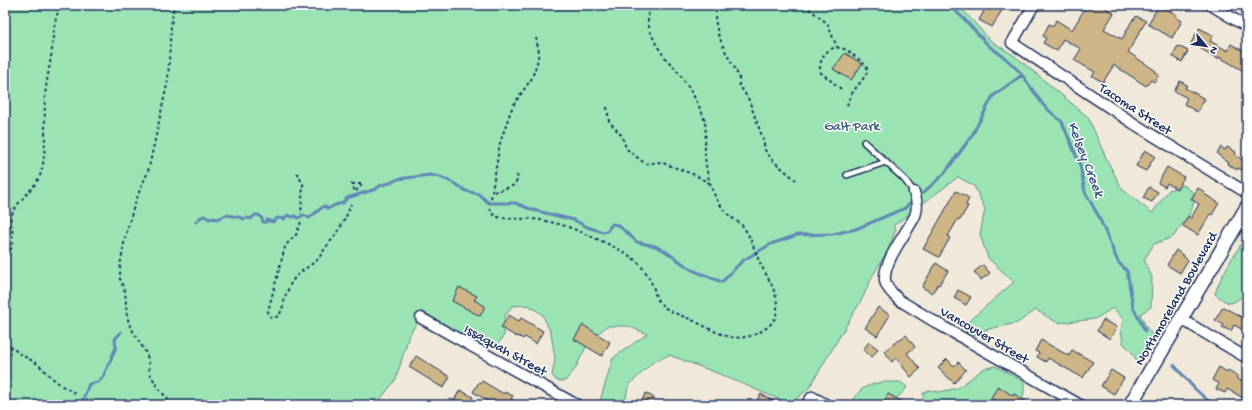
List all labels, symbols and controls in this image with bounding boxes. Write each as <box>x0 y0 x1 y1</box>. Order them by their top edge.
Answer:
north arrow <box>1186 26 1226 66</box>
text: N <box>1206 44 1220 56</box>
street label: Tacoma Street <box>1094 80 1175 141</box>
park label: Galt Park <box>824 119 881 136</box>
water label: Kelsey Creek <box>1063 120 1108 201</box>
street label: Northmoreland Boulevard <box>1132 228 1223 369</box>
street label: Vancouver Street <box>935 303 1032 369</box>
street label: Issaquah Street <box>460 321 550 382</box>

